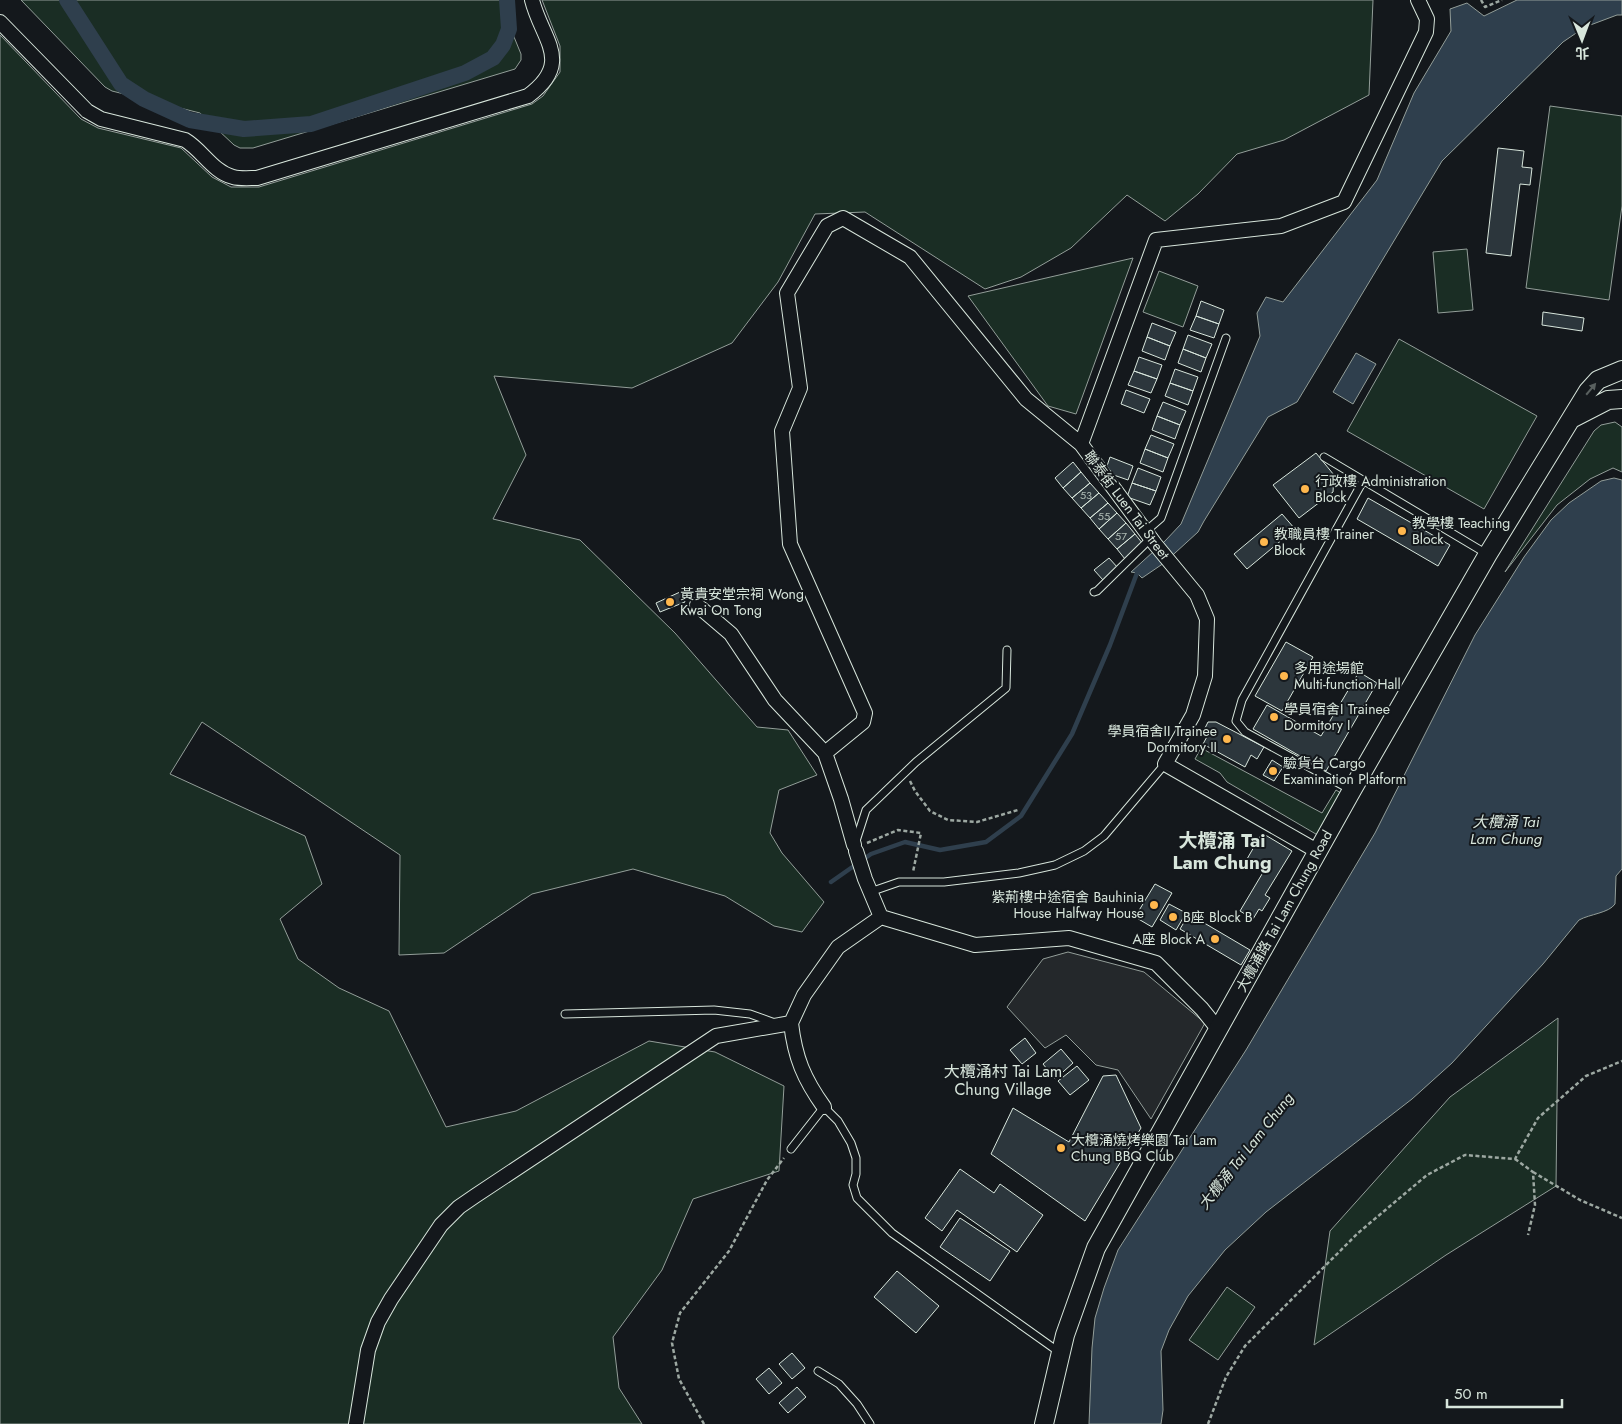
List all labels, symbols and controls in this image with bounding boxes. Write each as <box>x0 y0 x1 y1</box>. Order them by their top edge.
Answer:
north arrow <box>1557 15 1607 65</box>
text: 北 <box>1575 43 1589 63</box>
one-way arrow <box>1585 383 1597 395</box>
street label: 聯泰街 Luen Tai Street <box>1079 447 1175 564</box>
place label: 行政樓 Administration Block <box>1315 471 1447 507</box>
marker: 行政樓 Administration Block <box>1299 483 1311 495</box>
house number: 53 <box>1080 487 1092 503</box>
house number: 55 <box>1098 508 1110 524</box>
place label: 教學樓 Teaching Block <box>1412 513 1510 549</box>
place label: 教職員樓 Trainer Block <box>1274 524 1374 560</box>
marker: 教學樓 Teaching Block <box>1396 525 1408 537</box>
house number: 57 <box>1115 528 1127 544</box>
marker: 教職員樓 Trainer Block <box>1258 536 1270 548</box>
place label: 黃貴安堂宗祠 Wong Kwai On Tong <box>680 584 804 620</box>
marker: 黃貴安堂宗祠 Wong Kwai On Tong <box>664 596 676 608</box>
place label: 多用途場館 Multi-function Hall <box>1294 658 1401 694</box>
marker: 多用途場館 Multi-function Hall <box>1278 670 1290 682</box>
place label: 學員宿舍I Trainee Dormitory I <box>1284 699 1390 735</box>
marker: 學員宿舍I Trainee Dormitory I <box>1268 711 1280 723</box>
place label: 學員宿舍II Trainee Dormitory II <box>1108 721 1217 757</box>
marker: 學員宿舍II Trainee Dormitory II <box>1221 733 1233 745</box>
place label: 驗貨台 Cargo Examination Platform <box>1283 753 1407 789</box>
marker: 驗貨台 Cargo Examination Platform <box>1267 765 1279 777</box>
water label: 大欖涌 Tai Lam Chung <box>1470 811 1543 850</box>
district label: 大欖涌 Tai Lam Chung <box>1172 827 1272 876</box>
street label: 大欖涌路 Tai Lam Chung Road <box>1231 827 1337 995</box>
place label: 紫荊樓中途宿舍 Bauhinia House Halfway House <box>991 887 1144 923</box>
marker: 紫荊樓中途宿舍 Bauhinia House Halfway House <box>1148 899 1160 911</box>
place label: B座 Block B <box>1183 907 1253 927</box>
marker: B座 Block B <box>1167 911 1179 923</box>
place label: A座 Block A <box>1133 929 1206 949</box>
marker: A座 Block A <box>1209 933 1221 945</box>
district label: 大欖涌村 Tai Lam Chung Village <box>944 1060 1062 1101</box>
water label: 大欖涌 Tai Lam Chung <box>1193 1087 1299 1214</box>
place label: 大欖涌燒烤樂園 Tai Lam Chung BBQ Club <box>1071 1130 1217 1166</box>
marker: 大欖涌燒烤樂園 Tai Lam Chung BBQ Club <box>1055 1142 1067 1154</box>
scale bar <box>1447 1376 1562 1408</box>
text: 50 m <box>1454 1383 1488 1405</box>

